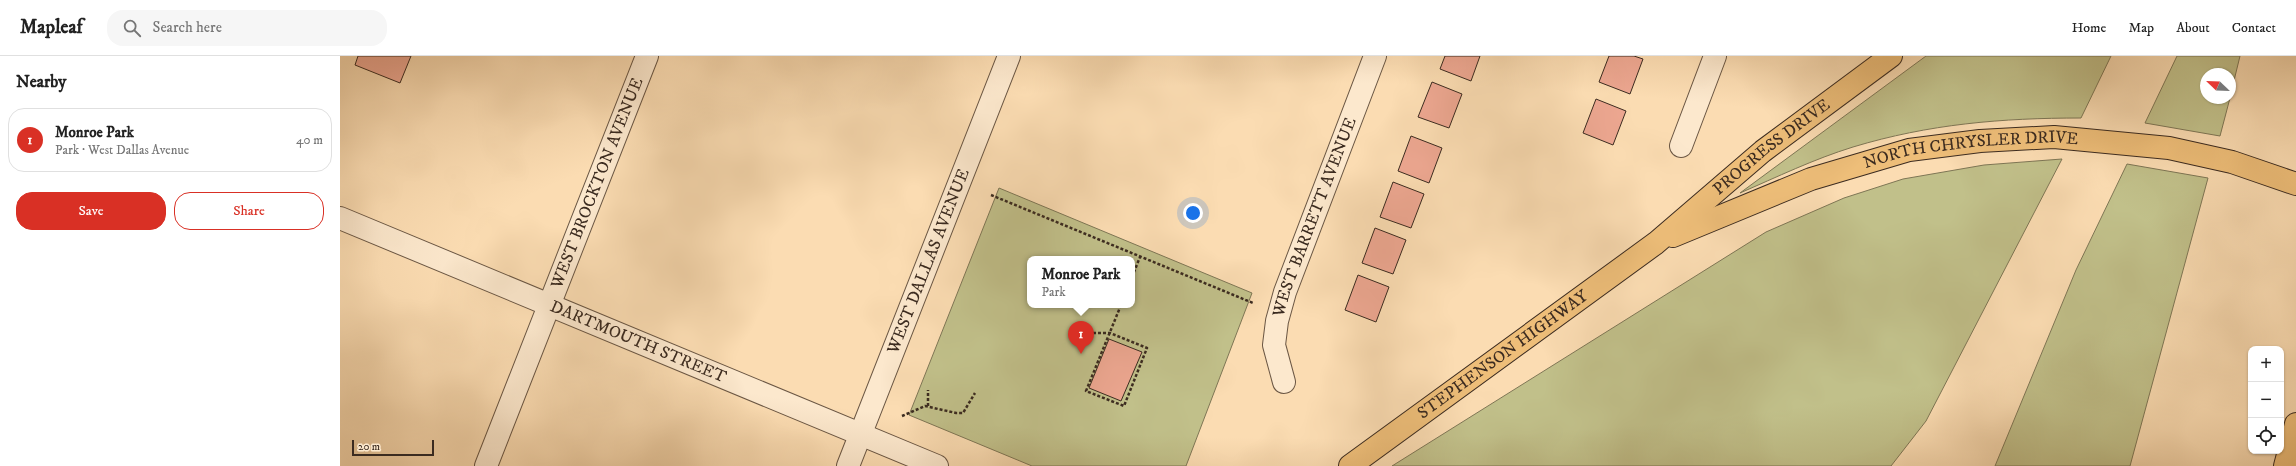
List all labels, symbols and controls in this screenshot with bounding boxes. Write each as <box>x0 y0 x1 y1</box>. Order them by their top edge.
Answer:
search box <box>107 10 387 46</box>
text: Mapleaf <box>20 16 83 39</box>
icon: search <box>121 17 143 39</box>
text: Search here <box>153 18 222 37</box>
text: Home <box>2072 19 2106 37</box>
text: Map <box>2128 19 2154 37</box>
text: About <box>2176 19 2210 37</box>
text: Contact <box>2232 19 2276 37</box>
north arrow <box>2200 68 2236 104</box>
text: Nearby <box>16 71 66 93</box>
street label: WEST BROCKTON AVENUE <box>545 74 648 293</box>
street label: PROGRESS DRIVE <box>1708 94 1835 200</box>
street label: WEST BARRETT AVENUE <box>1267 114 1362 320</box>
text: Monroe Park <box>55 123 134 142</box>
street label: NORTH CHRYSLER DRIVE <box>1861 126 2079 174</box>
text: 1 <box>28 132 32 148</box>
text: 40 m <box>296 132 323 148</box>
text: Park · West Dallas Avenue <box>55 142 189 158</box>
street label: WEST DALLAS AVENUE <box>882 166 975 358</box>
button: Save <box>16 192 166 230</box>
button: Share <box>174 192 324 230</box>
your location <box>1183 203 1203 223</box>
popup <box>1027 256 1135 308</box>
text: Monroe Park <box>1042 265 1120 284</box>
text: Park <box>1042 284 1066 300</box>
street label: STEPHENSON HIGHWAY <box>1413 285 1593 424</box>
street label: DARTMOUTH STREET <box>547 296 730 388</box>
pin: 1 <box>1068 321 1094 354</box>
map controls <box>2248 346 2284 454</box>
button: + <box>2248 346 2284 382</box>
button: − <box>2248 382 2284 418</box>
button: locate <box>2248 418 2284 454</box>
scale bar <box>352 438 434 457</box>
text: 20 m <box>358 440 380 454</box>

